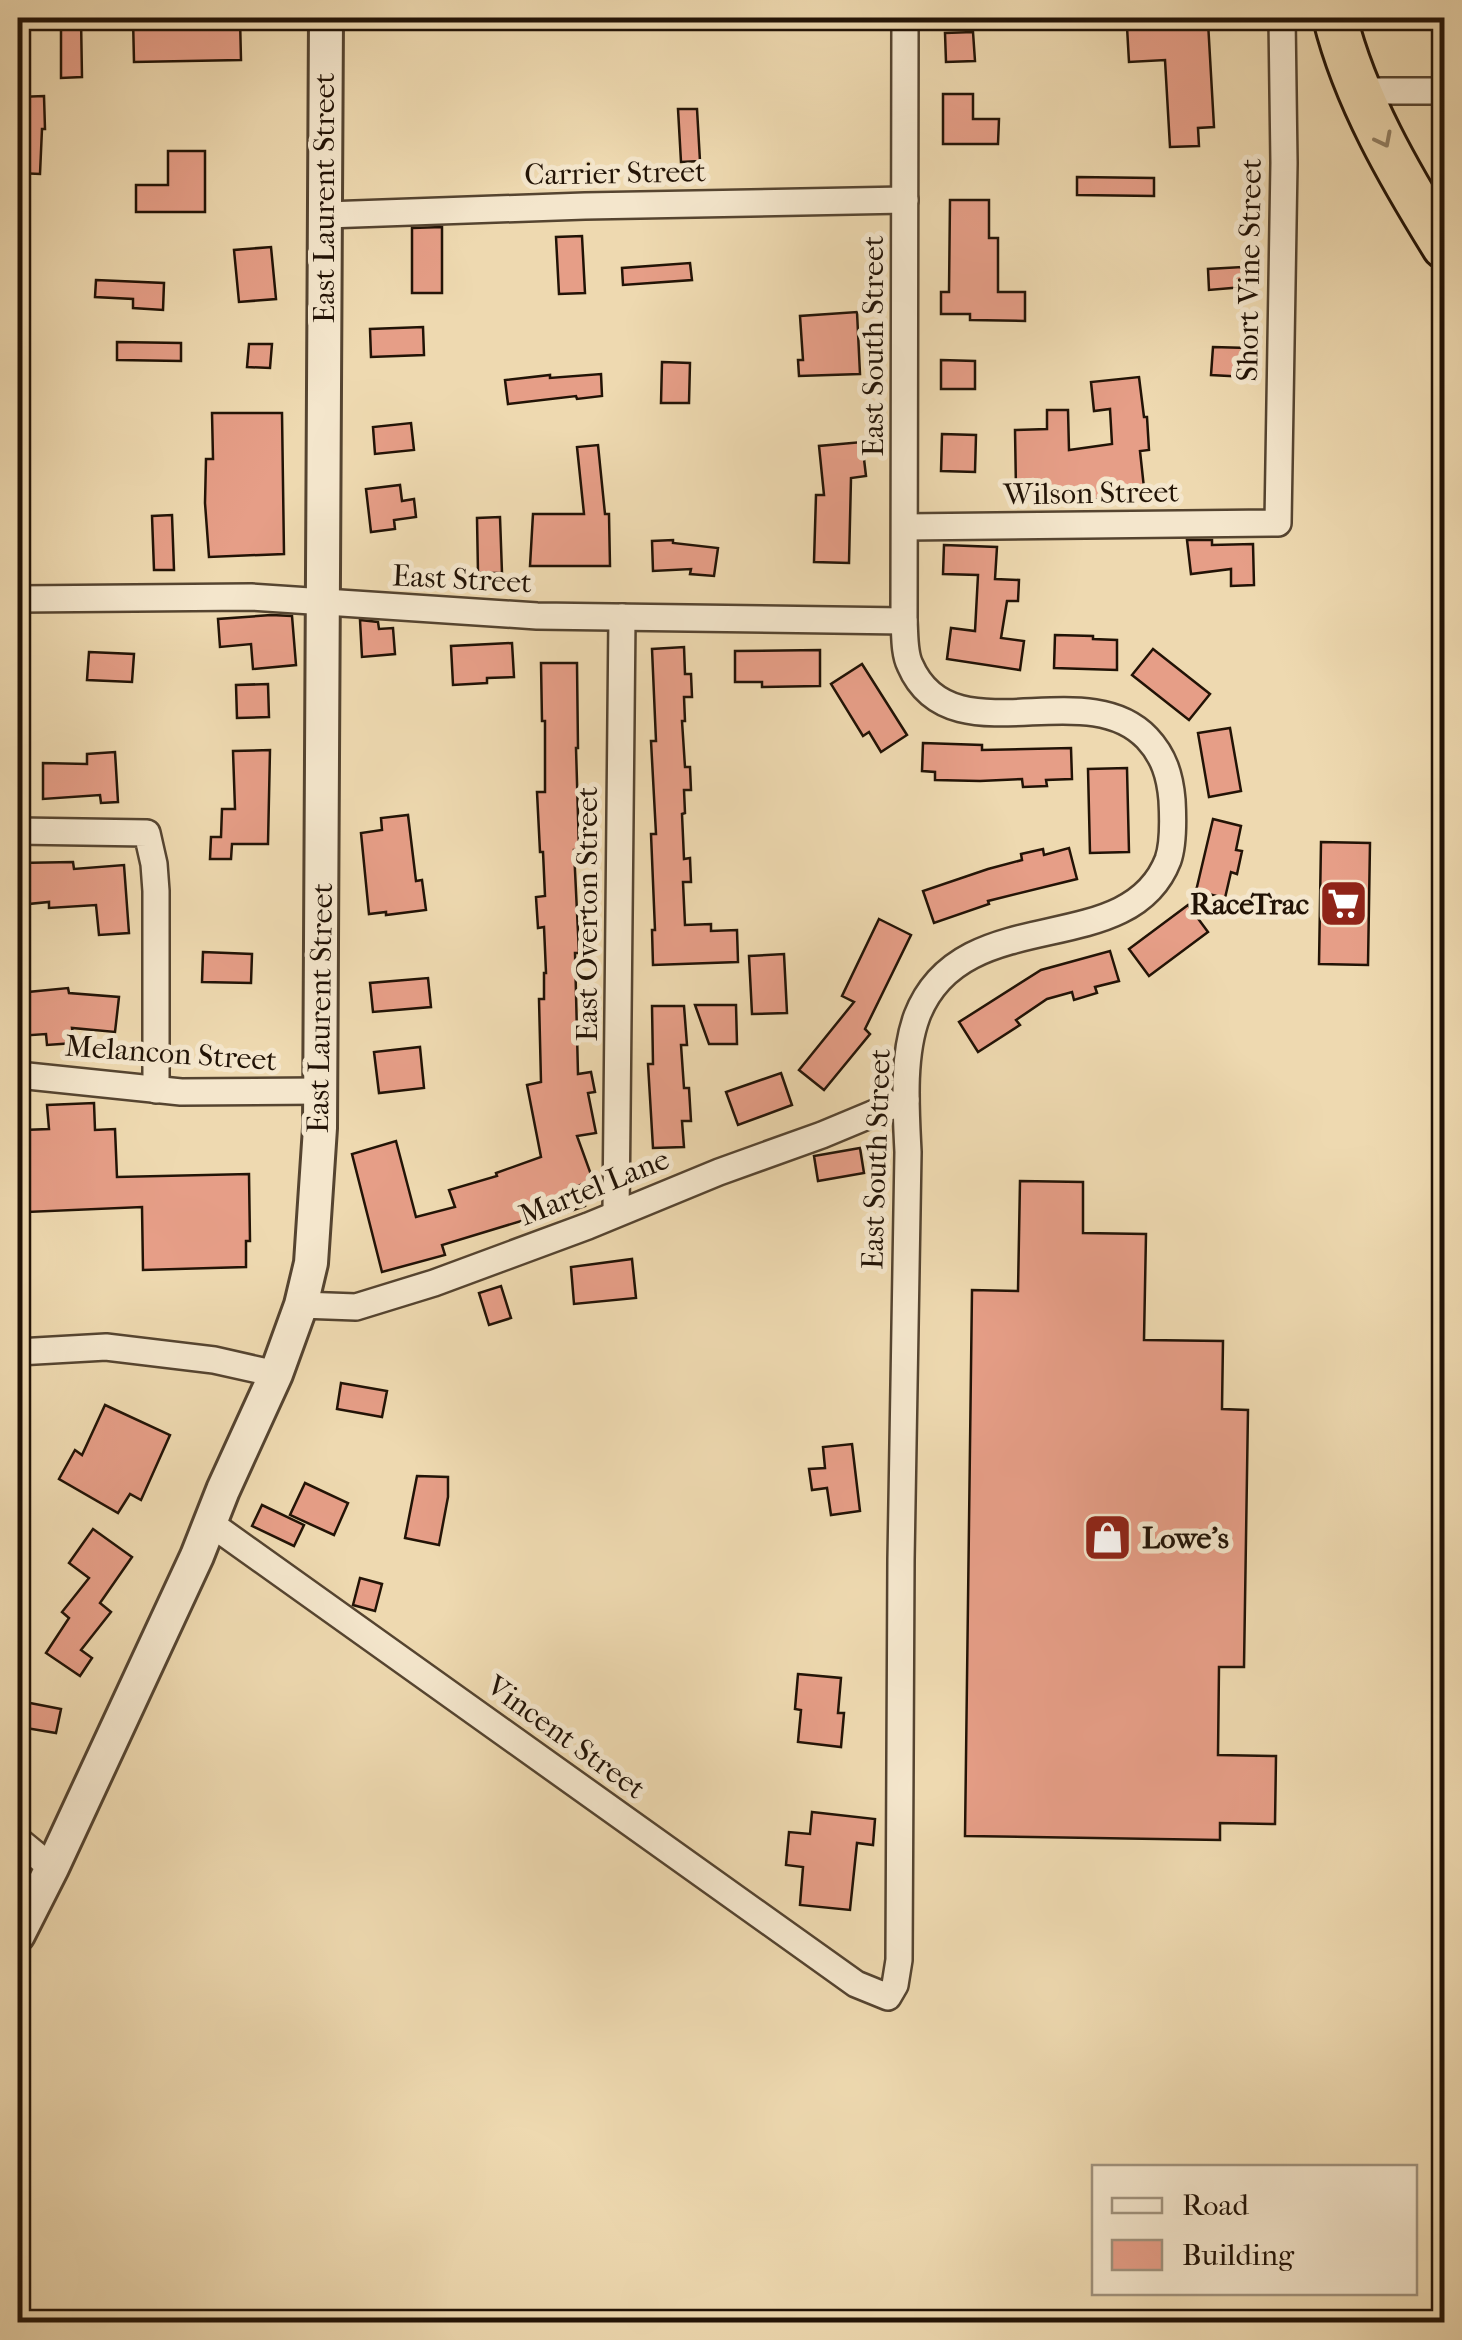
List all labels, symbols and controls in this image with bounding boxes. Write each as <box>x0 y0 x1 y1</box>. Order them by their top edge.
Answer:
street label: East Laurent Street <box>307 73 342 323</box>
one-way arrow <box>1371 130 1391 148</box>
street label: Carrier Street <box>524 154 706 193</box>
street label: Short Vine Street <box>1230 158 1269 382</box>
street label: East South Street <box>856 235 891 456</box>
street label: Wilson Street <box>1002 474 1179 513</box>
street label: East Street <box>391 558 533 601</box>
street label: East Overton Street <box>570 786 605 1042</box>
supermarket icon: RaceTrac <box>1318 878 1370 930</box>
street label: East Laurent Street <box>301 882 340 1133</box>
place label: RaceTrac <box>1190 887 1309 922</box>
street label: Melancon Street <box>64 1029 278 1078</box>
street label: East South Street <box>855 1048 898 1270</box>
street label: Martel Lane <box>514 1141 674 1233</box>
shop icon: Lowe's <box>1081 1512 1133 1564</box>
place label: Lowe's <box>1142 1521 1229 1556</box>
street label: Vincent Street <box>479 1668 652 1807</box>
legend <box>1092 2165 1417 2295</box>
text: Road <box>1182 2188 1249 2223</box>
text: Building <box>1182 2238 1295 2273</box>

